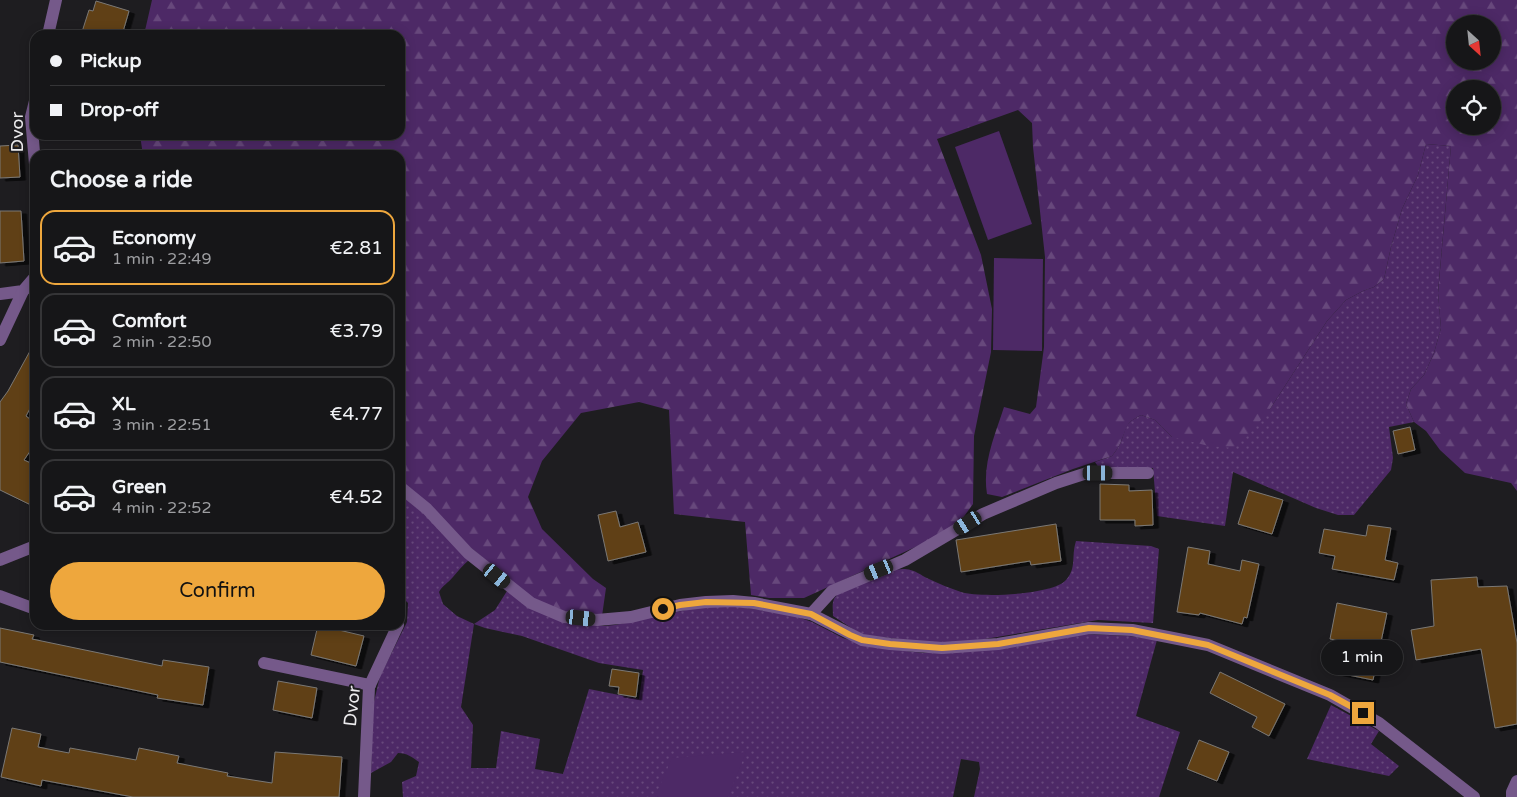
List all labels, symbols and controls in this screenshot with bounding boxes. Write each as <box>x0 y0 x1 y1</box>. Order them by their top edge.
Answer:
north arrow <box>1446 15 1501 70</box>
map controls <box>1446 15 1501 135</box>
text: Pickup <box>80 50 141 72</box>
button: locate <box>1446 80 1501 135</box>
text: Drop-off <box>80 99 159 121</box>
street label: Dvor <box>6 112 28 152</box>
text: Choose a ride <box>50 167 193 193</box>
icon: car <box>52 225 97 270</box>
text: Economy <box>112 227 196 249</box>
text: €2.81 <box>329 237 383 259</box>
text: 1 min · 22:49 <box>112 249 211 269</box>
icon: car <box>52 308 97 353</box>
text: Comfort <box>112 310 186 332</box>
text: €3.79 <box>329 320 383 342</box>
text: 2 min · 22:50 <box>112 332 211 352</box>
icon: car <box>52 391 97 436</box>
text: XL <box>112 393 136 415</box>
text: €4.77 <box>329 403 383 425</box>
text: 3 min · 22:51 <box>112 415 211 435</box>
car <box>1083 466 1113 481</box>
icon: car <box>52 474 97 519</box>
text: Green <box>112 476 166 498</box>
text: €4.52 <box>329 486 383 508</box>
text: 4 min · 22:52 <box>112 498 211 518</box>
car <box>951 509 984 537</box>
car <box>862 557 895 583</box>
car <box>480 561 513 591</box>
button: Confirm <box>50 562 385 620</box>
route start <box>652 598 674 620</box>
car <box>565 609 596 627</box>
callout: 1 min <box>1322 640 1404 676</box>
text: 1 min <box>1341 647 1383 667</box>
street label: Dvor <box>339 684 365 727</box>
route end <box>1352 702 1374 724</box>

